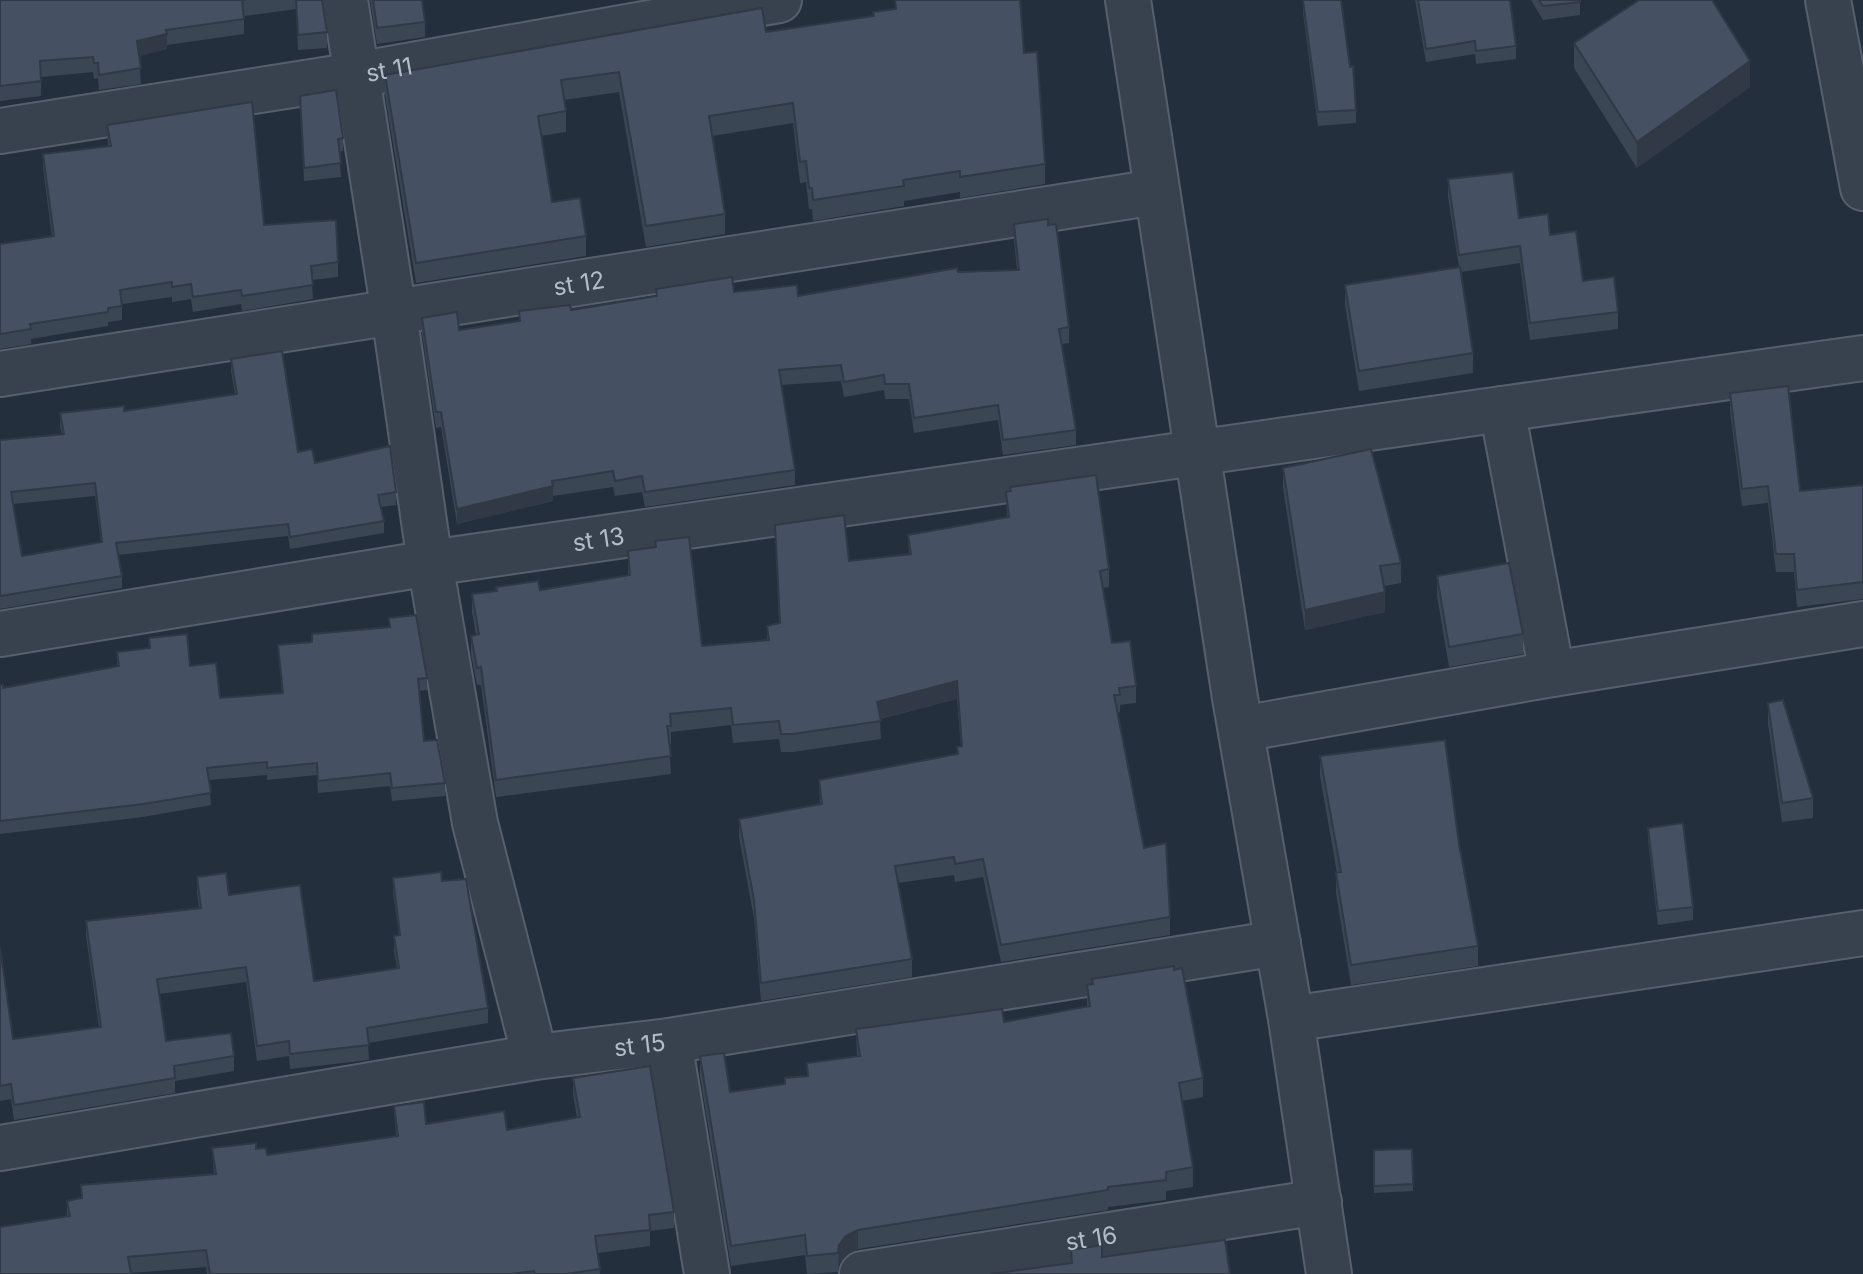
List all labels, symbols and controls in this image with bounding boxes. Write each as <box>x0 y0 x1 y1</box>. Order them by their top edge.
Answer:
street label: st 11 <box>364 51 415 87</box>
street label: st 12 <box>551 265 607 301</box>
street label: st 13 <box>571 521 626 557</box>
street label: st 15 <box>612 1027 667 1062</box>
street label: st 16 <box>1063 1220 1119 1256</box>

